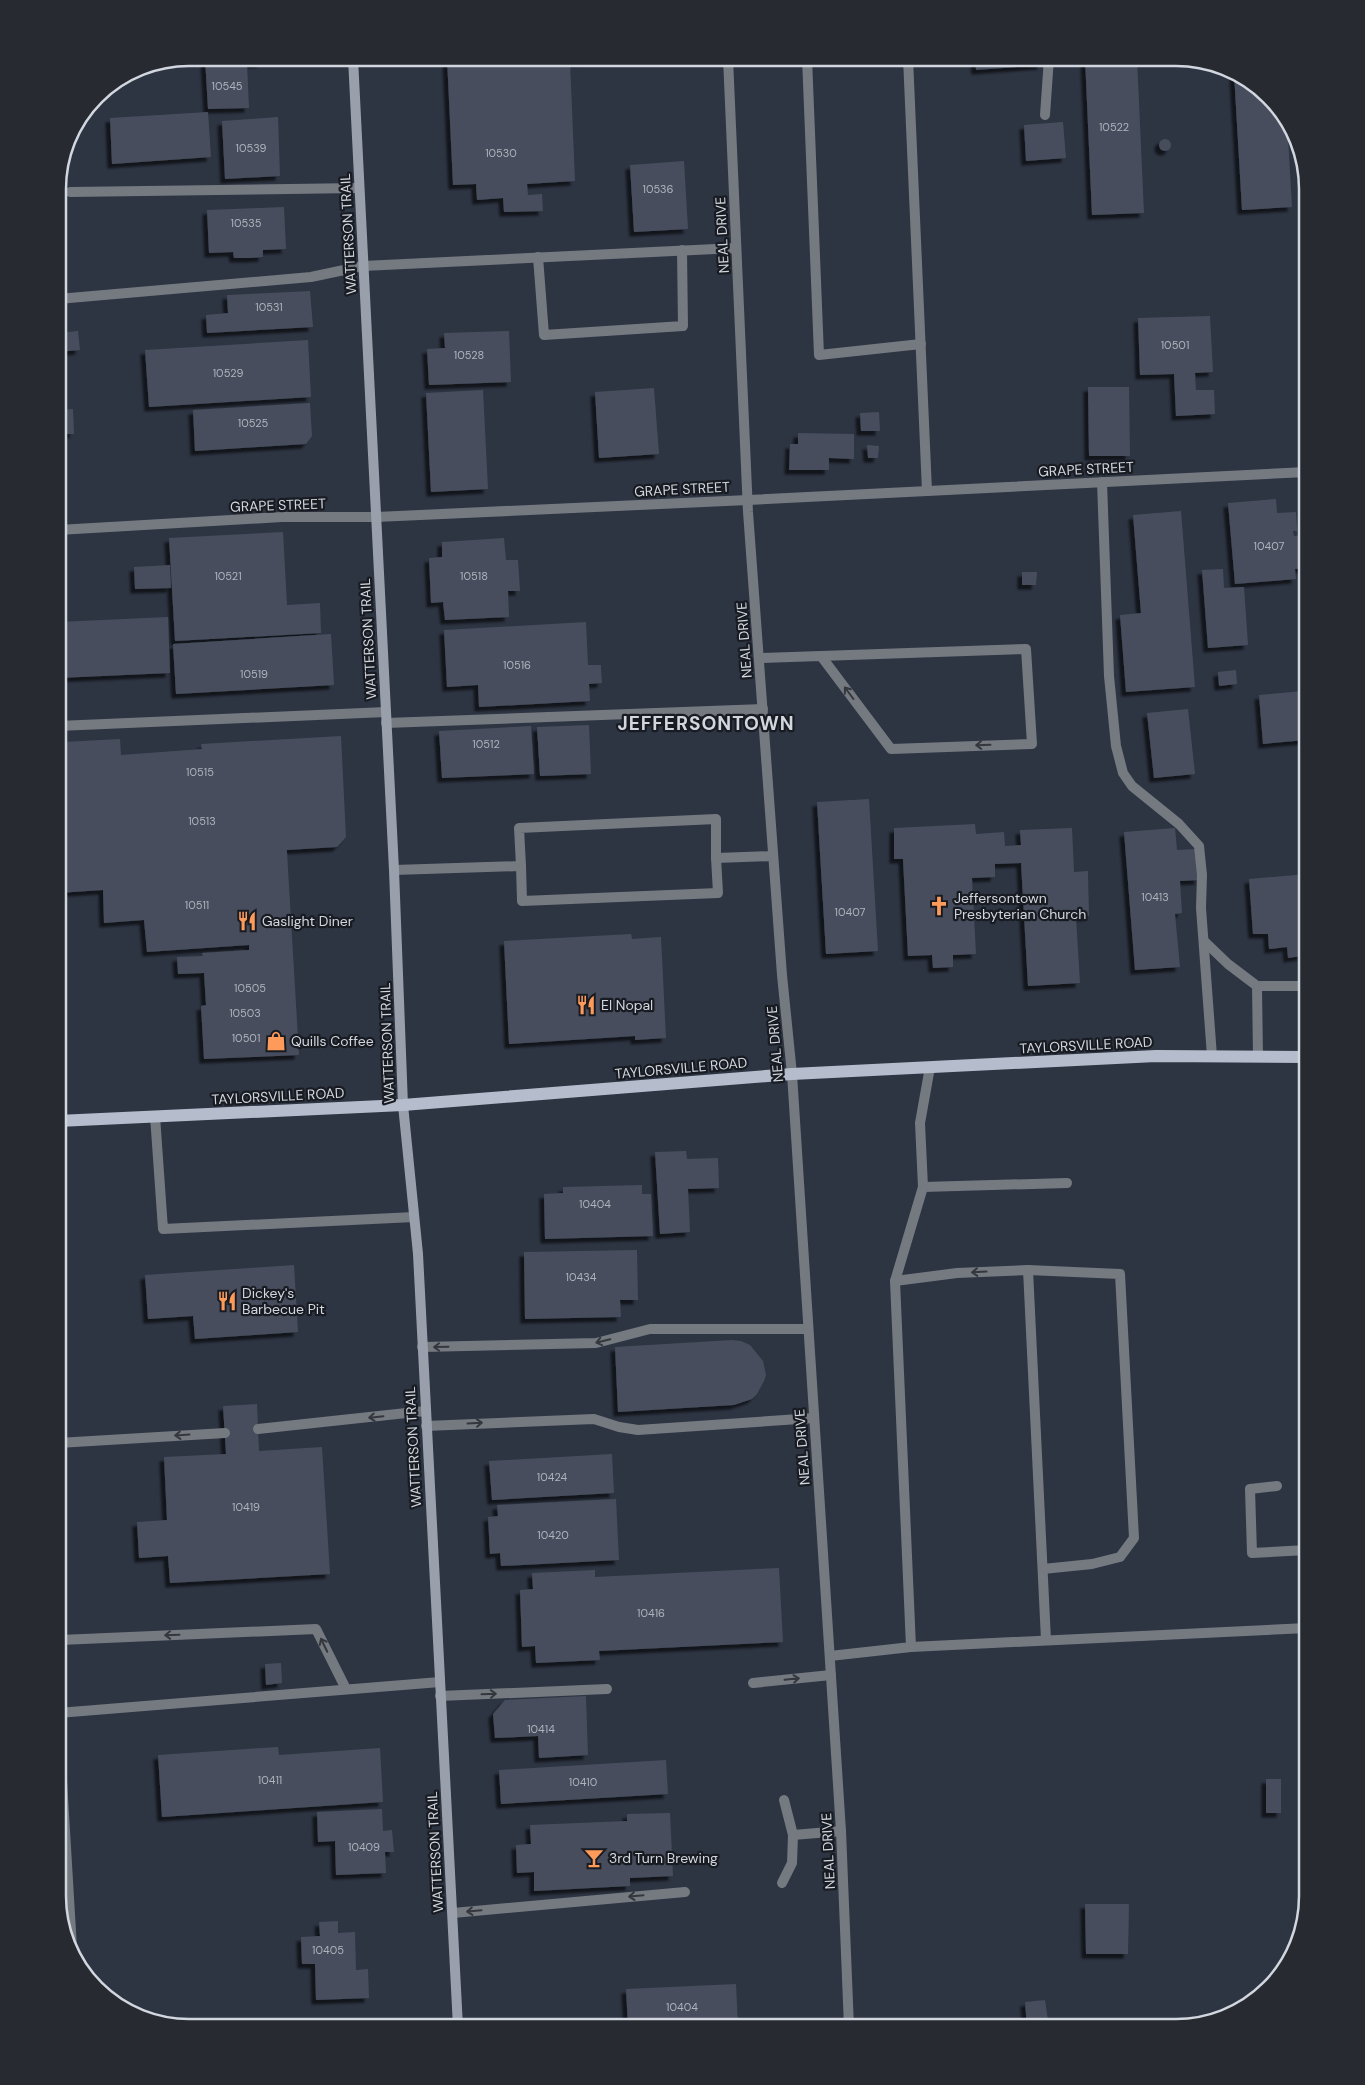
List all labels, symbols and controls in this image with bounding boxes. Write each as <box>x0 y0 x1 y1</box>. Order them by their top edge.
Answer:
house number: 10545 <box>211 79 243 93</box>
house number: 10522 <box>1099 120 1129 134</box>
house number: 10539 <box>236 141 266 155</box>
house number: 10530 <box>485 146 517 160</box>
street label: WATTERSON TRAIL <box>336 173 360 295</box>
house number: 10536 <box>642 182 674 196</box>
street label: NEAL DRIVE <box>711 196 733 274</box>
house number: 10535 <box>231 216 262 230</box>
house number: 10531 <box>255 300 283 314</box>
house number: 10501 <box>1161 338 1189 352</box>
house number: 10528 <box>454 348 484 362</box>
house number: 10529 <box>213 366 243 380</box>
house number: 10525 <box>238 416 269 430</box>
street label: GRAPE STREET <box>1038 458 1134 480</box>
street label: GRAPE STREET <box>634 478 730 500</box>
street label: GRAPE STREET <box>230 494 326 516</box>
house number: 10407 <box>1254 539 1285 553</box>
house number: 10521 <box>214 569 242 583</box>
house number: 10518 <box>460 569 488 583</box>
street label: WATTERSON TRAIL <box>356 578 380 700</box>
street label: NEAL DRIVE <box>732 601 756 679</box>
house number: 10516 <box>503 658 531 672</box>
house number: 10519 <box>240 667 268 681</box>
one-way arrow <box>843 687 854 700</box>
district label: JEFFERSONTOWN <box>617 711 795 736</box>
house number: 10512 <box>472 737 500 751</box>
one-way arrow <box>975 741 991 750</box>
house number: 10515 <box>186 765 214 779</box>
house number: 10513 <box>188 814 216 828</box>
place label: Jeffersontown Presbyterian Church <box>954 889 1086 923</box>
house number: 10413 <box>1141 890 1169 904</box>
church icon: Jeffersontown Presbyterian Church <box>928 895 950 917</box>
house number: 10511 <box>185 898 209 912</box>
house number: 10407 <box>835 905 866 919</box>
restaurant icon: Gaslight Diner <box>236 910 258 932</box>
place label: Gaslight Diner <box>262 912 353 930</box>
house number: 10505 <box>234 981 266 995</box>
street label: WATTERSON TRAIL <box>376 982 398 1104</box>
restaurant icon: El Nopal <box>575 994 597 1016</box>
place label: El Nopal <box>601 996 653 1014</box>
street label: NEAL DRIVE <box>763 1005 787 1083</box>
house number: 10503 <box>229 1006 261 1020</box>
shop icon: Quills Coffee <box>265 1030 287 1052</box>
house number: 10501 <box>232 1031 260 1045</box>
place label: Quills Coffee <box>291 1032 374 1050</box>
street label: TAYLORSVILLE ROAD <box>1019 1033 1153 1057</box>
street label: TAYLORSVILLE ROAD <box>614 1053 748 1083</box>
street label: TAYLORSVILLE ROAD <box>211 1084 345 1108</box>
house number: 10404 <box>579 1197 611 1211</box>
one-way arrow <box>972 1268 988 1277</box>
house number: 10434 <box>566 1270 597 1284</box>
place label: Dickey's Barbecue Pit <box>242 1284 325 1318</box>
restaurant icon: Dickey's Barbecue Pit <box>216 1290 238 1312</box>
one-way arrow <box>596 1337 612 1346</box>
one-way arrow <box>433 1342 450 1352</box>
street label: WATTERSON TRAIL <box>401 1386 425 1508</box>
street label: NEAL DRIVE <box>790 1408 814 1486</box>
one-way arrow <box>368 1412 384 1422</box>
one-way arrow <box>467 1419 483 1428</box>
one-way arrow <box>174 1431 190 1440</box>
house number: 10424 <box>537 1470 568 1484</box>
house number: 10419 <box>232 1500 260 1514</box>
house number: 10420 <box>537 1528 569 1542</box>
house number: 10416 <box>637 1606 665 1620</box>
one-way arrow <box>164 1630 180 1639</box>
one-way arrow <box>319 1638 329 1653</box>
one-way arrow <box>784 1674 800 1684</box>
one-way arrow <box>481 1689 497 1698</box>
house number: 10414 <box>527 1722 555 1736</box>
house number: 10411 <box>258 1773 282 1787</box>
house number: 10410 <box>569 1775 597 1789</box>
street label: WATTERSON TRAIL <box>423 1791 447 1913</box>
street label: NEAL DRIVE <box>817 1812 839 1890</box>
house number: 10409 <box>348 1840 380 1854</box>
bar icon: 3rd Turn Brewing <box>583 1847 605 1869</box>
place label: 3rd Turn Brewing <box>609 1849 718 1867</box>
one-way arrow <box>628 1891 644 1901</box>
one-way arrow <box>467 1906 483 1916</box>
house number: 10405 <box>312 1943 344 1957</box>
house number: 10404 <box>666 2000 698 2014</box>

